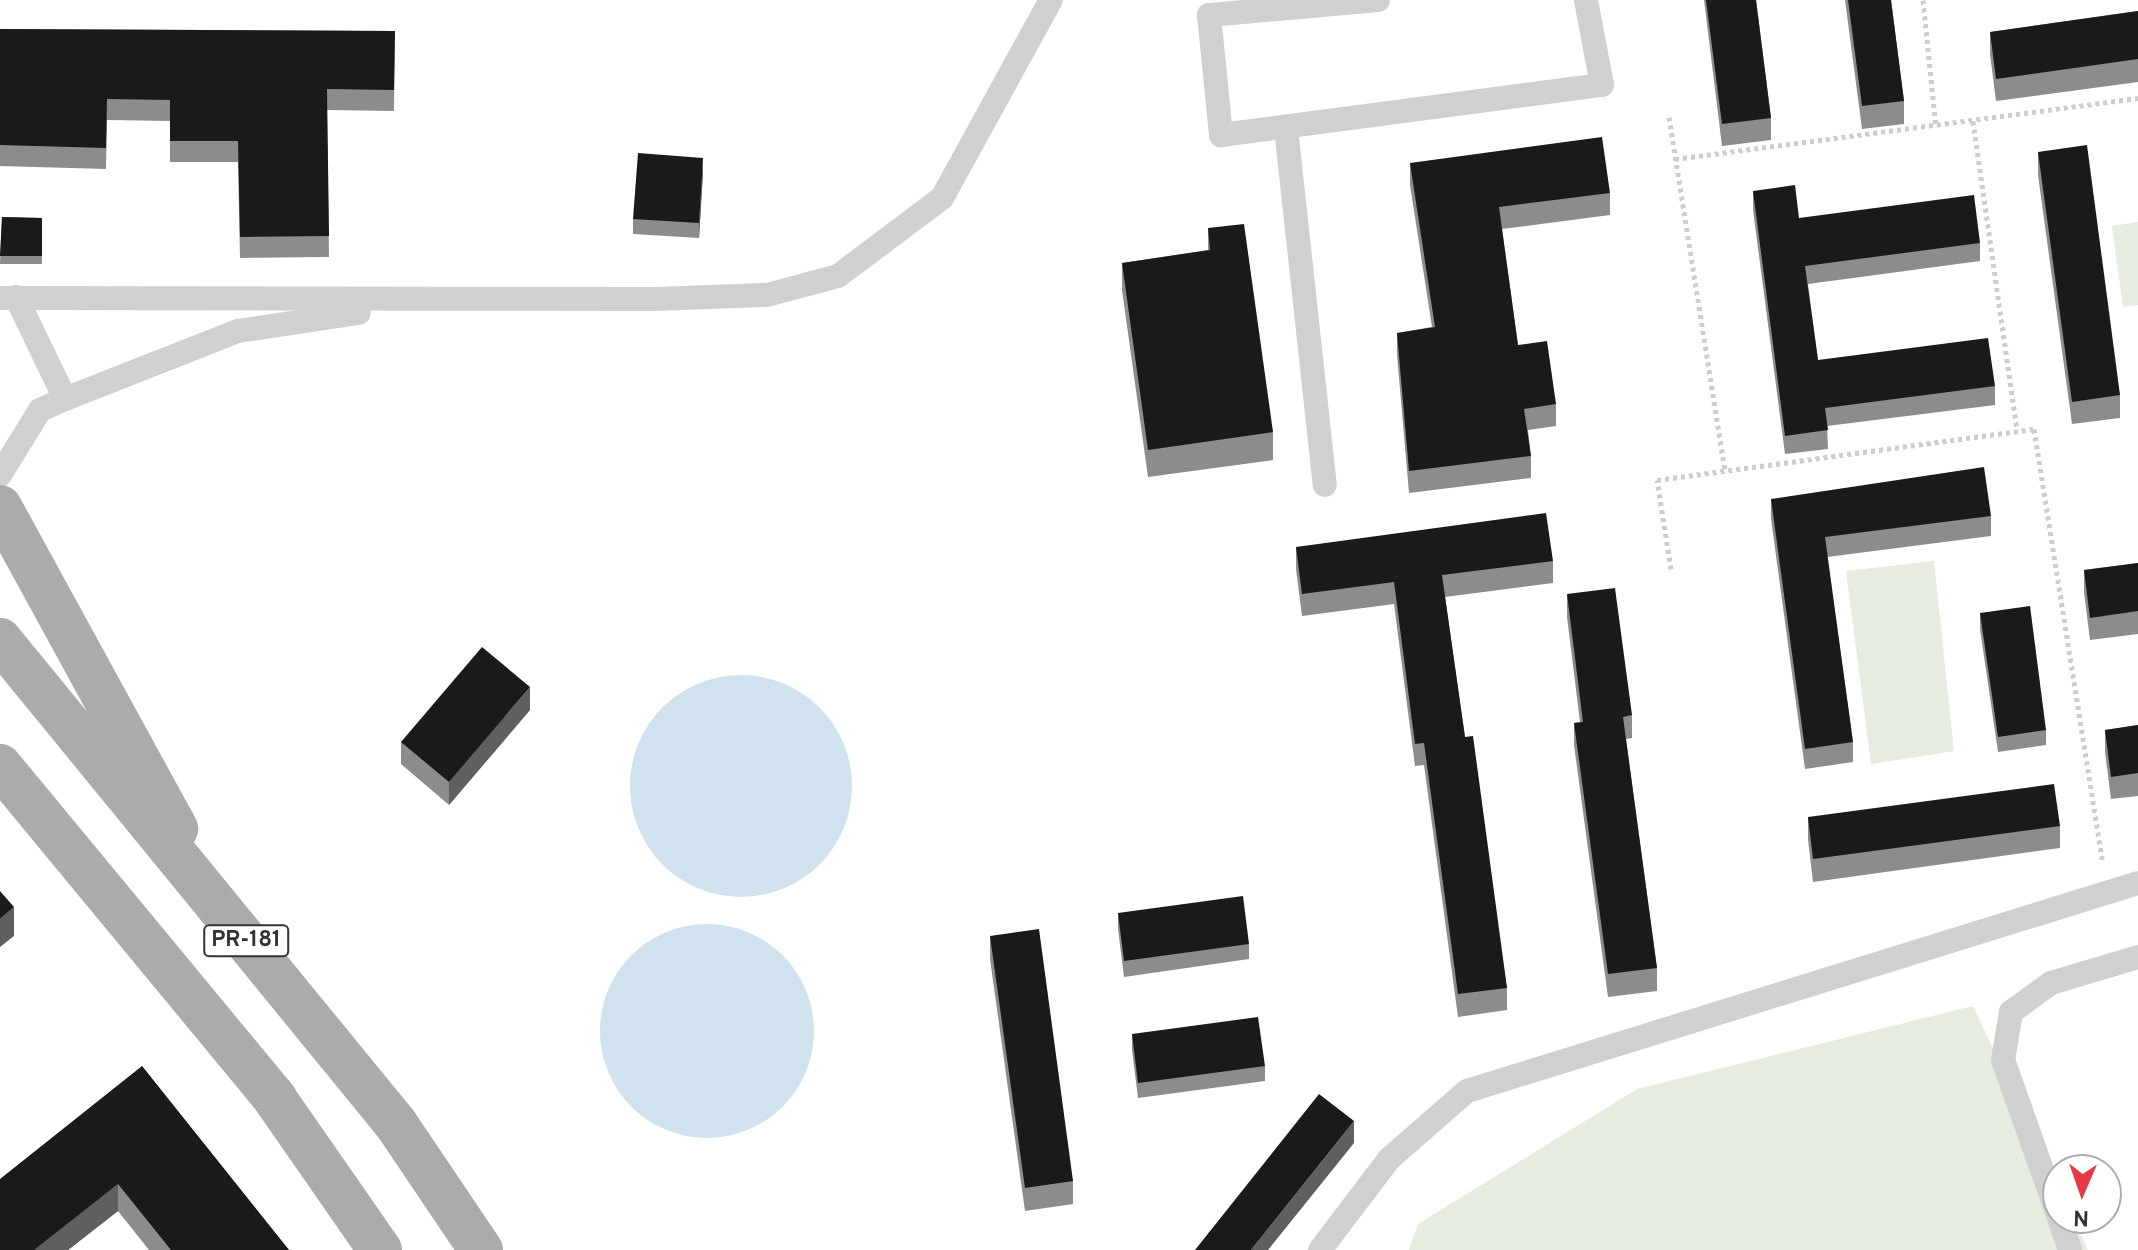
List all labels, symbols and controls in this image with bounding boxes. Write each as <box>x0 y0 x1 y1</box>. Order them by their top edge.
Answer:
road number: PR-181 <box>202 923 290 959</box>
north arrow <box>2042 1154 2122 1234</box>
text: N <box>2073 1203 2090 1230</box>

